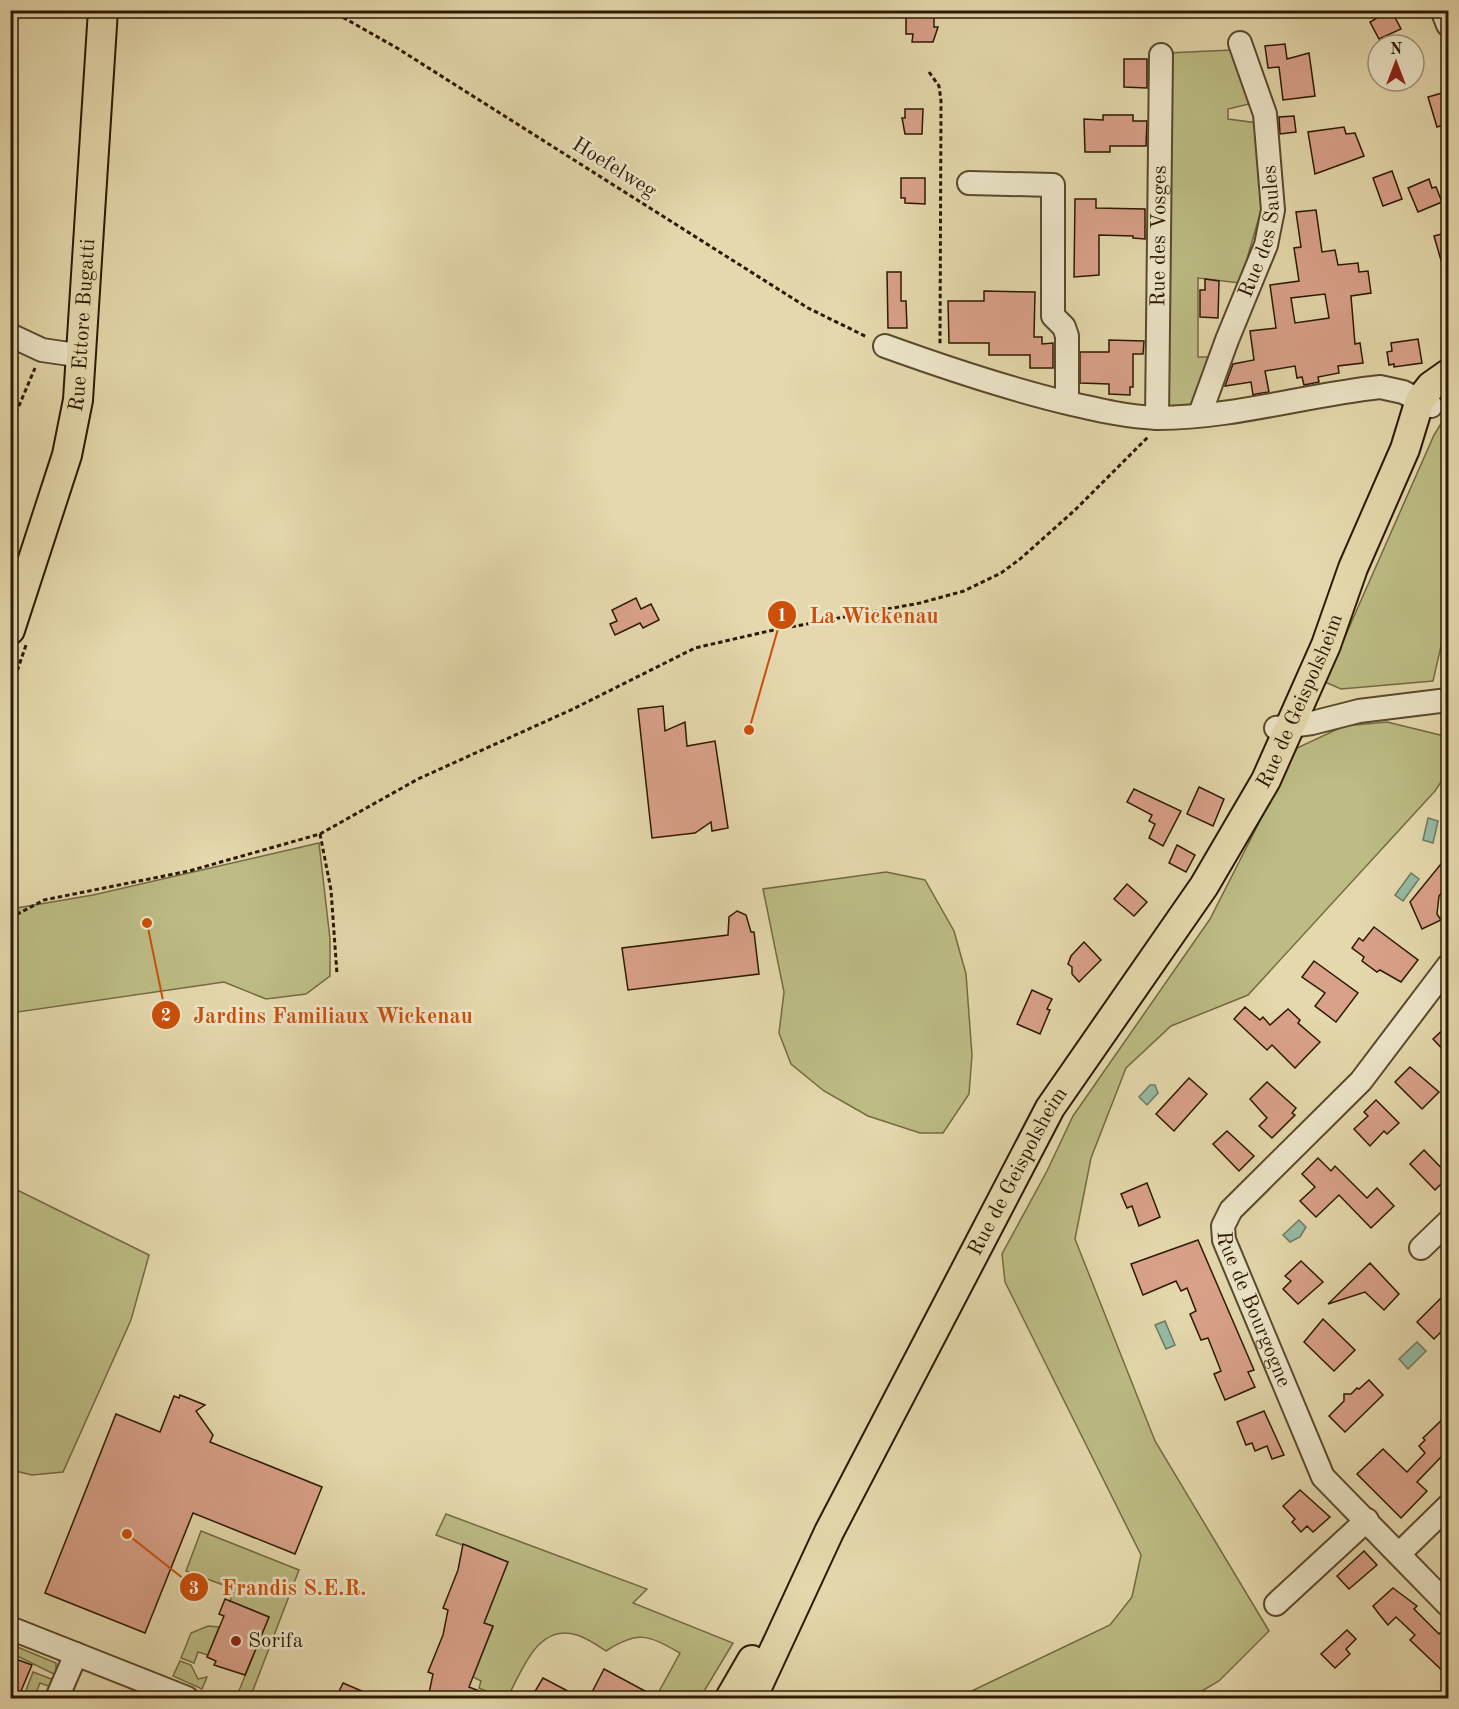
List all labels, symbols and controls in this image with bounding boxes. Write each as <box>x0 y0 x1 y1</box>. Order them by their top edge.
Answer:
north arrow <box>1366 33 1426 93</box>
text: N <box>1390 42 1403 58</box>
street label: Hoefelweg <box>568 134 660 202</box>
street label: Rue des Saules <box>1235 164 1284 301</box>
street label: Rue des Vosges <box>1148 165 1170 307</box>
street label: Rue Ettore Bugatti <box>65 238 99 414</box>
callout: La Wickenau <box>767 595 951 635</box>
text: La Wickenau <box>809 606 939 628</box>
text: 1 <box>777 607 787 625</box>
street label: Rue de Geispolsheim <box>1253 611 1346 792</box>
callout: Jardins Familiaux Wickenau <box>151 995 485 1035</box>
text: Jardins Familiaux Wickenau <box>193 1006 473 1028</box>
text: 2 <box>161 1007 171 1025</box>
street label: Rue de Geispolsheim <box>964 1083 1072 1259</box>
street label: Rue de Bourgogne <box>1213 1230 1295 1390</box>
callout: Frandis S.E.R. <box>179 1567 378 1607</box>
text: Frandis S.E.R. <box>221 1578 367 1600</box>
text: 3 <box>189 1580 199 1598</box>
place label: Sorifa <box>248 1631 303 1652</box>
marker: Sorifa <box>229 1634 243 1648</box>

